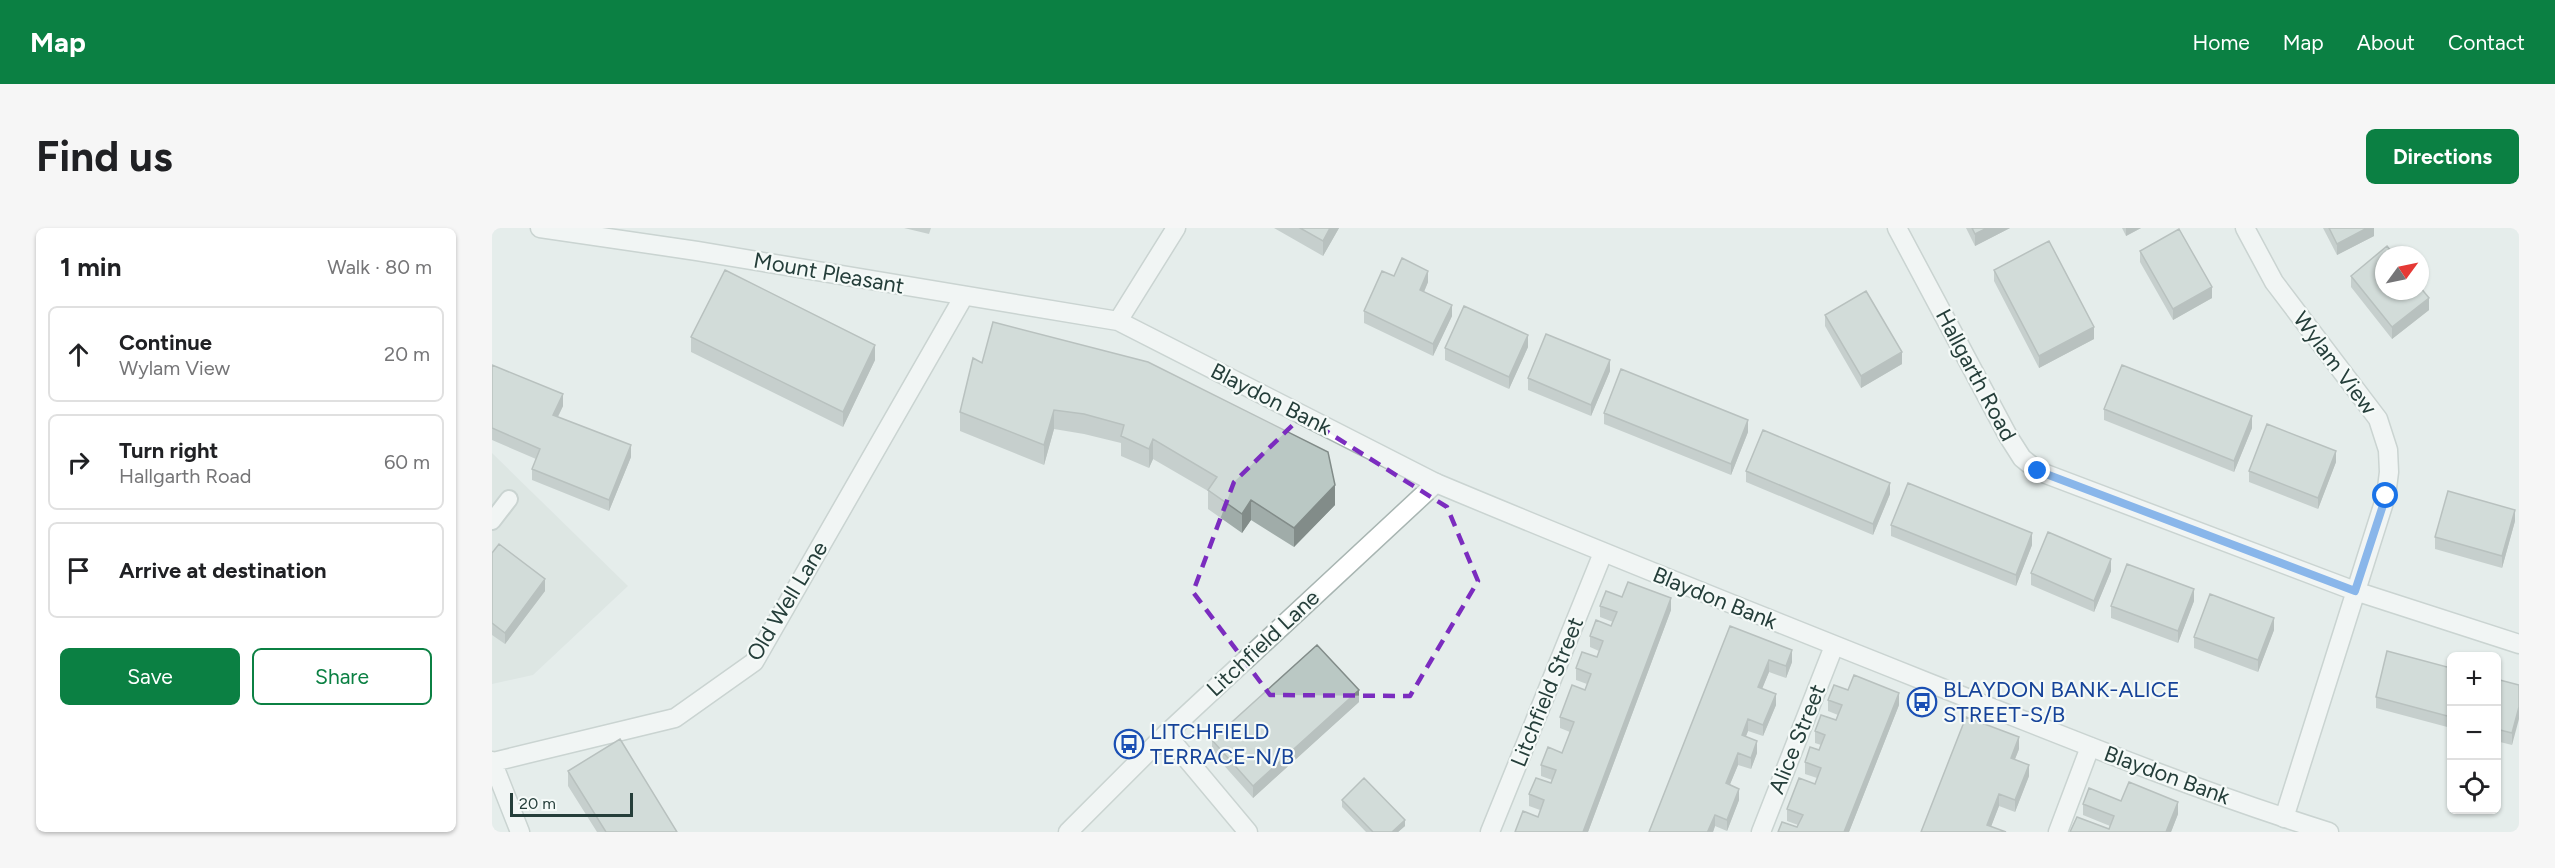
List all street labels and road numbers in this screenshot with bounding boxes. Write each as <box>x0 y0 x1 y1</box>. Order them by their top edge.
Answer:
street label: Mount Pleasant <box>752 246 906 300</box>
street label: Hallgarth Road <box>1930 304 2022 446</box>
street label: Wylam View <box>2287 306 2383 421</box>
street label: Blaydon Bank <box>1206 357 1336 441</box>
street label: Old Well Lane <box>741 536 833 666</box>
street label: Blaydon Bank <box>1649 561 1781 635</box>
street label: Litchfield Lane <box>1201 584 1325 702</box>
street label: Litchfield Street <box>1505 613 1589 771</box>
street label: Alice Street <box>1763 680 1831 798</box>
street label: Blaydon Bank <box>2101 740 2234 810</box>

